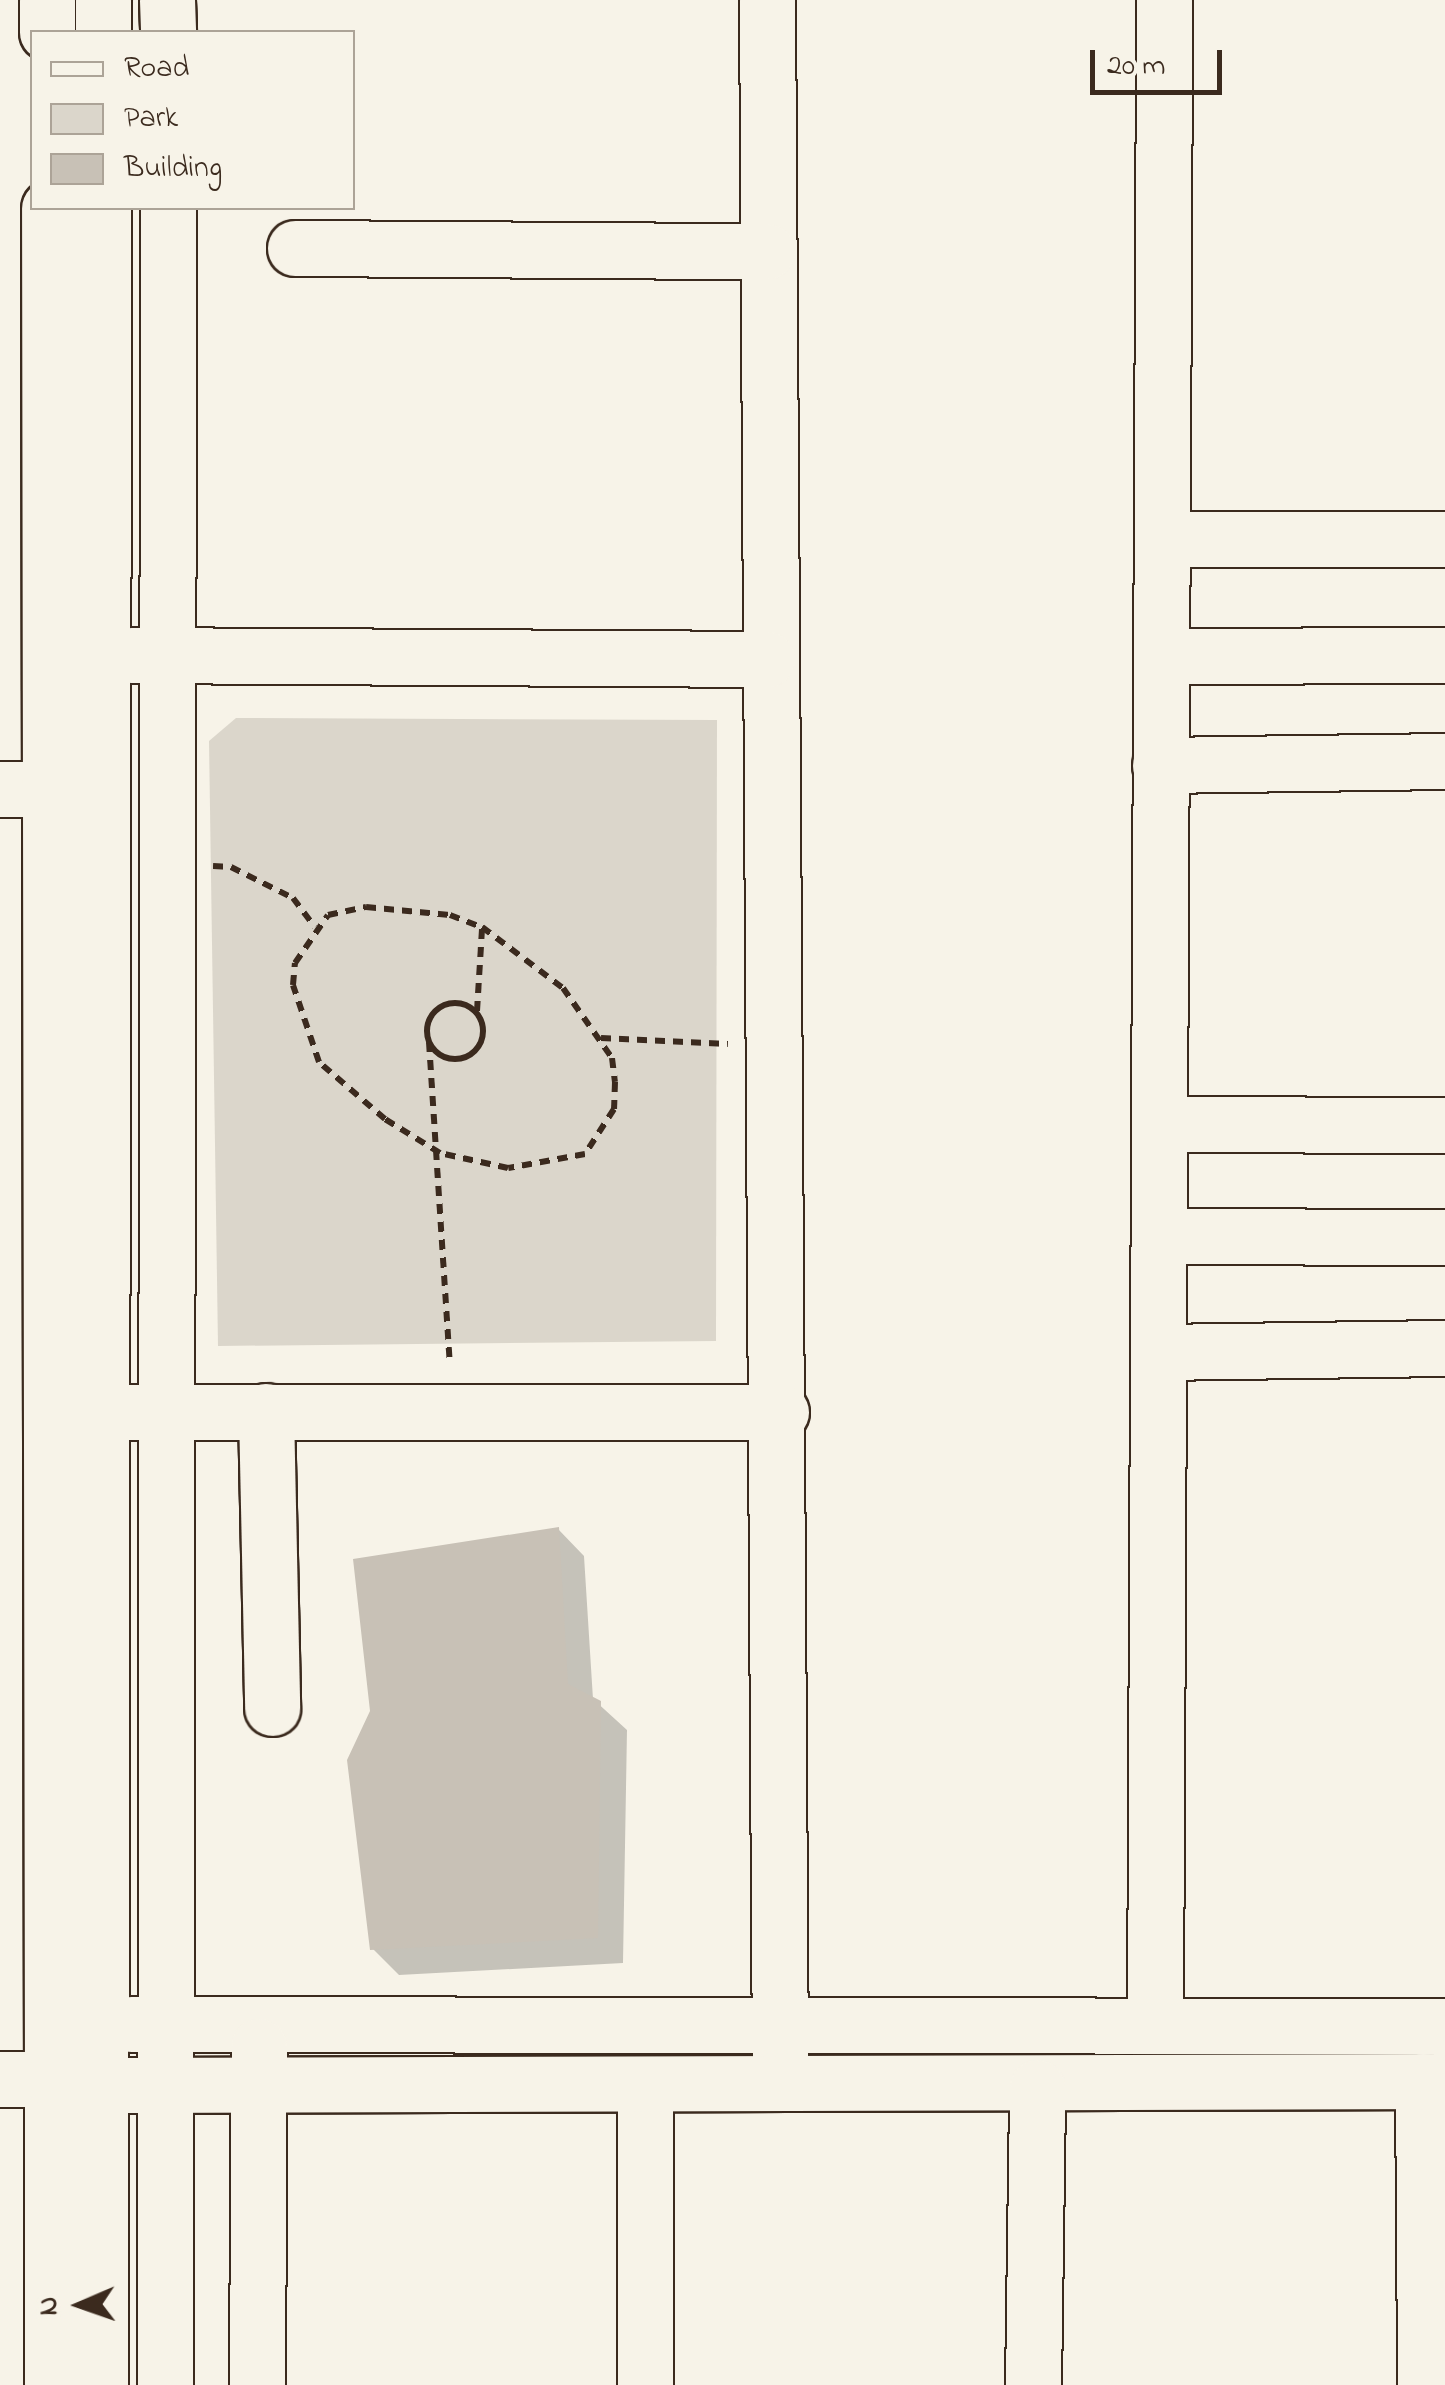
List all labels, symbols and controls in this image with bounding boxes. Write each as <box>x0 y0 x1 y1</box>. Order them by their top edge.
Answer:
legend <box>30 30 355 210</box>
scale bar <box>1095 30 1228 92</box>
text: 20 m <box>1107 45 1166 89</box>
text: Road <box>124 47 189 91</box>
text: Park <box>124 97 178 141</box>
text: Building <box>124 147 222 191</box>
north arrow <box>30 2255 130 2355</box>
text: N <box>29 2296 70 2316</box>

